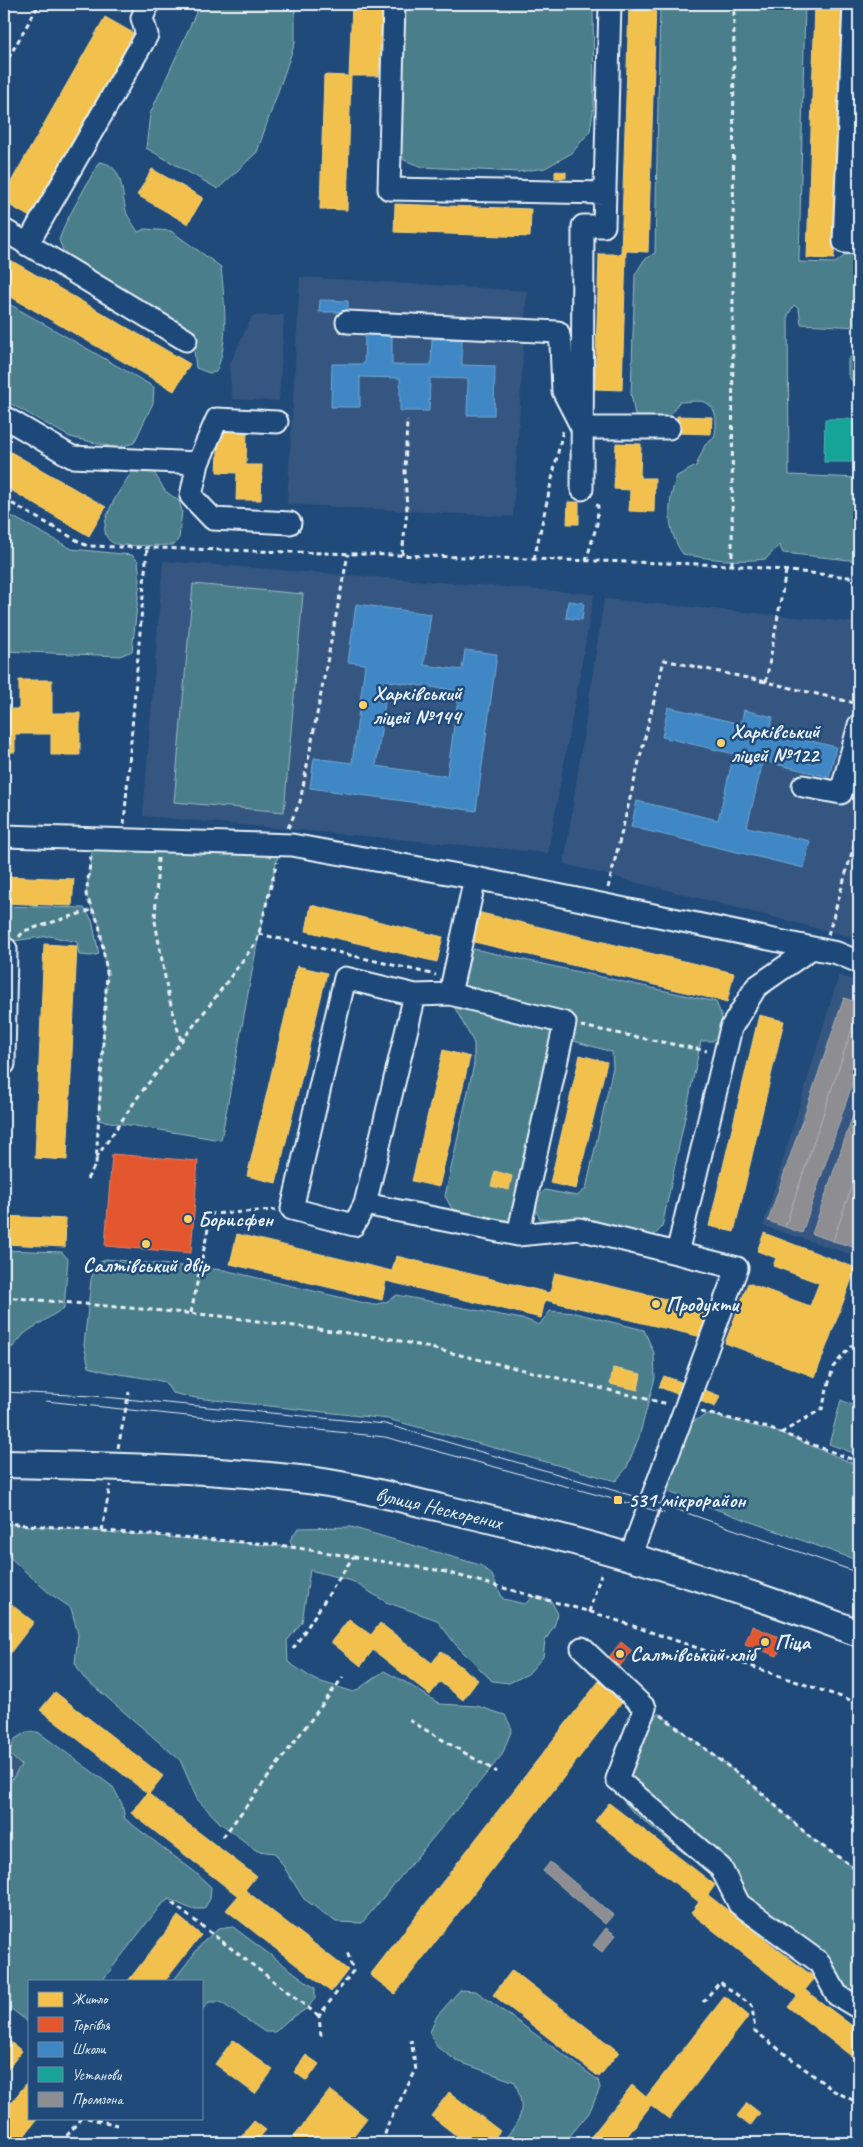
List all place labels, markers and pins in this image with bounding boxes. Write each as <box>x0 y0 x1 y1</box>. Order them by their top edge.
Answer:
place label: Харківський ліцей №144 <box>373 680 464 730</box>
marker: Харківський ліцей №144 <box>357 699 369 711</box>
place label: Харківський ліцей №122 <box>731 718 822 768</box>
marker: Харківський ліцей №122 <box>715 737 727 749</box>
place label: Борисфен <box>198 1206 275 1232</box>
marker: Борисфен <box>182 1213 194 1225</box>
marker: Салтівський двір <box>140 1238 152 1250</box>
place label: Салтівський двір <box>83 1252 211 1278</box>
place label: Продукти <box>666 1291 740 1318</box>
marker: Продукти <box>650 1298 662 1310</box>
place label: 531 мікрорайон <box>628 1487 747 1513</box>
marker: 531 мікрорайон <box>612 1494 624 1506</box>
place label: Піца <box>775 1629 812 1655</box>
marker: Піца <box>759 1636 771 1648</box>
place label: Салтівський хліб <box>630 1641 762 1667</box>
marker: Салтівський хліб <box>614 1648 626 1660</box>

